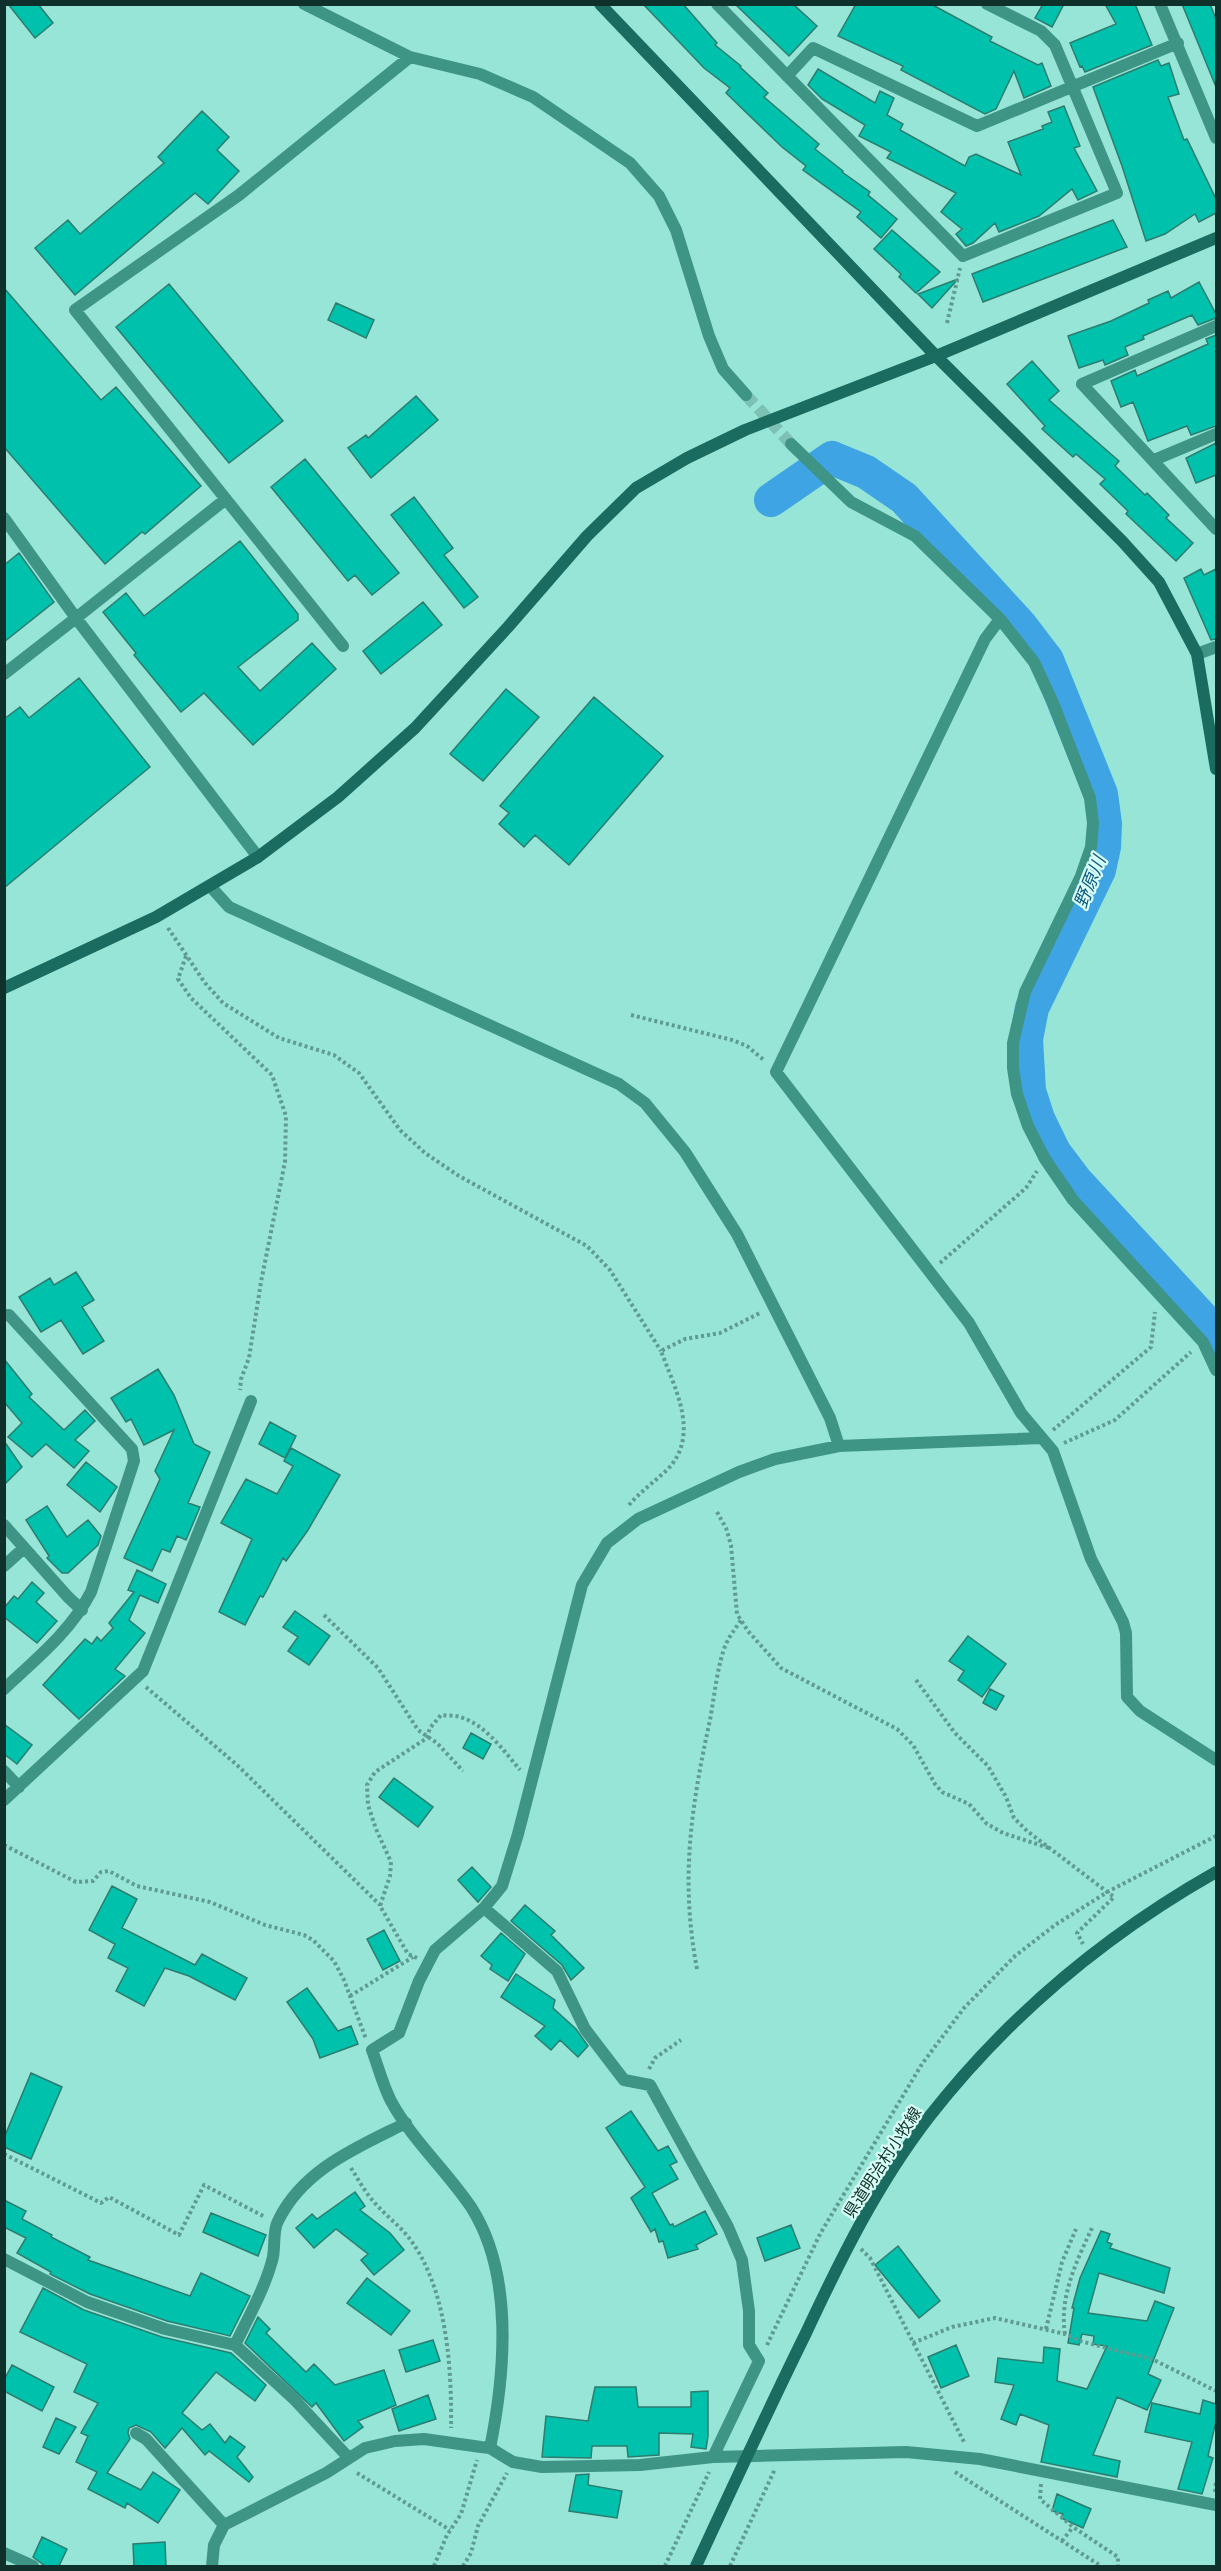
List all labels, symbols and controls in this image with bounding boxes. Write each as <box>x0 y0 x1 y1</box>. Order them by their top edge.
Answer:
water label: 野原川 <box>1069 851 1110 911</box>
street label: 県道明治村小牧線 <box>839 2103 924 2221</box>

